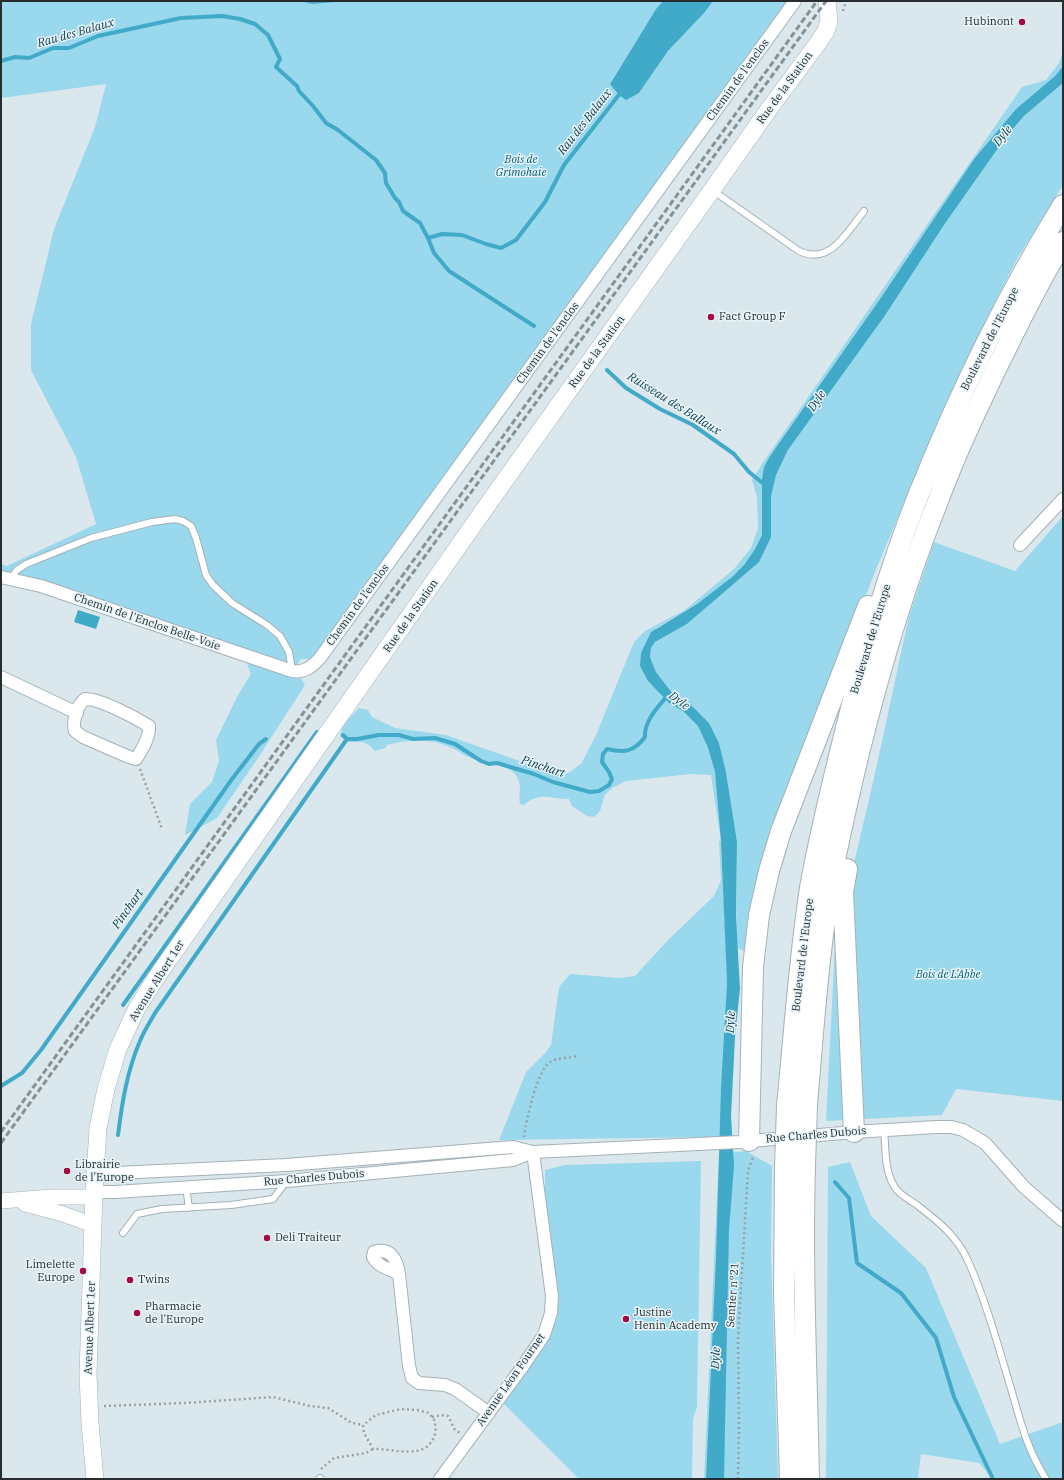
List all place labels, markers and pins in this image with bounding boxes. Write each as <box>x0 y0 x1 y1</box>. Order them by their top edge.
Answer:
place label: Hubinont <box>964 15 1014 29</box>
marker: Hubinont <box>1017 17 1027 27</box>
place label: Fact Group F <box>719 310 786 324</box>
marker: Fact Group F <box>706 312 716 322</box>
place label: Librairie de l'Europe <box>75 1158 134 1184</box>
marker: Librairie de l'Europe <box>62 1166 72 1176</box>
place label: Deli Traiteur <box>275 1231 341 1245</box>
marker: Deli Traiteur <box>262 1233 272 1243</box>
place label: Limelette Europe <box>26 1258 75 1284</box>
marker: Limelette Europe <box>78 1266 88 1276</box>
place label: Twins <box>138 1273 170 1287</box>
marker: Twins <box>125 1275 135 1285</box>
place label: Pharmacie de l'Europe <box>145 1300 204 1326</box>
place label: Justine Henin Academy <box>634 1306 717 1332</box>
marker: Pharmacie de l'Europe <box>132 1308 142 1318</box>
marker: Justine Henin Academy <box>621 1314 631 1324</box>

